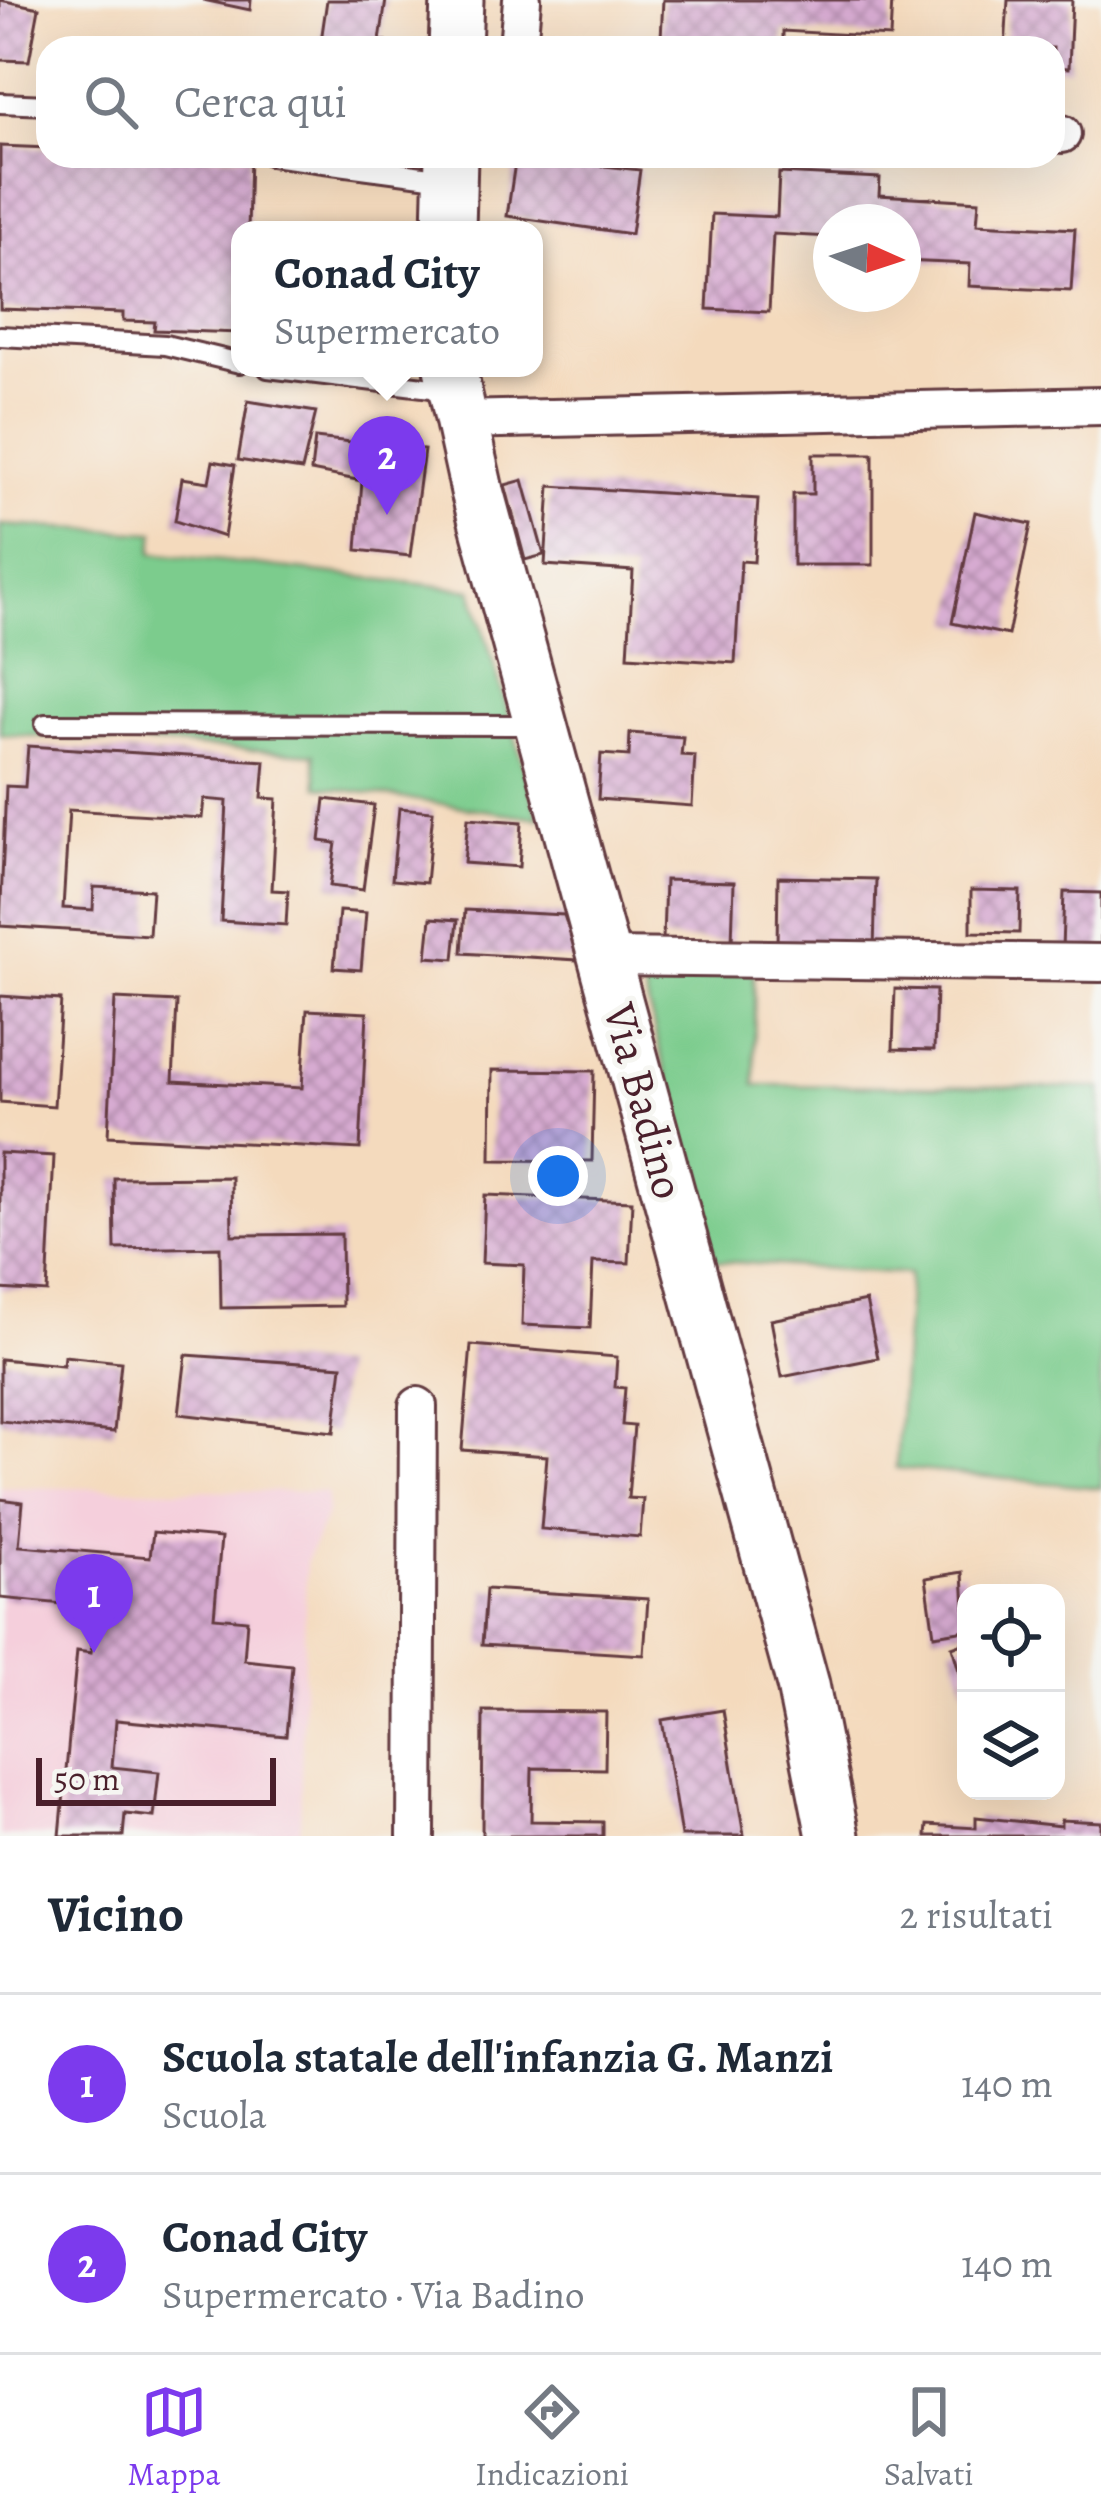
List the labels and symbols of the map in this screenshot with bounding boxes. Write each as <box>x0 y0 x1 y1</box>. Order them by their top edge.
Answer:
north arrow <box>813 204 921 312</box>
pin: 2 <box>348 416 426 515</box>
street label: Via Badino <box>588 995 700 1206</box>
your location <box>528 1146 588 1206</box>
pin: 1 <box>55 1554 133 1653</box>
scale bar <box>36 1752 276 1805</box>

